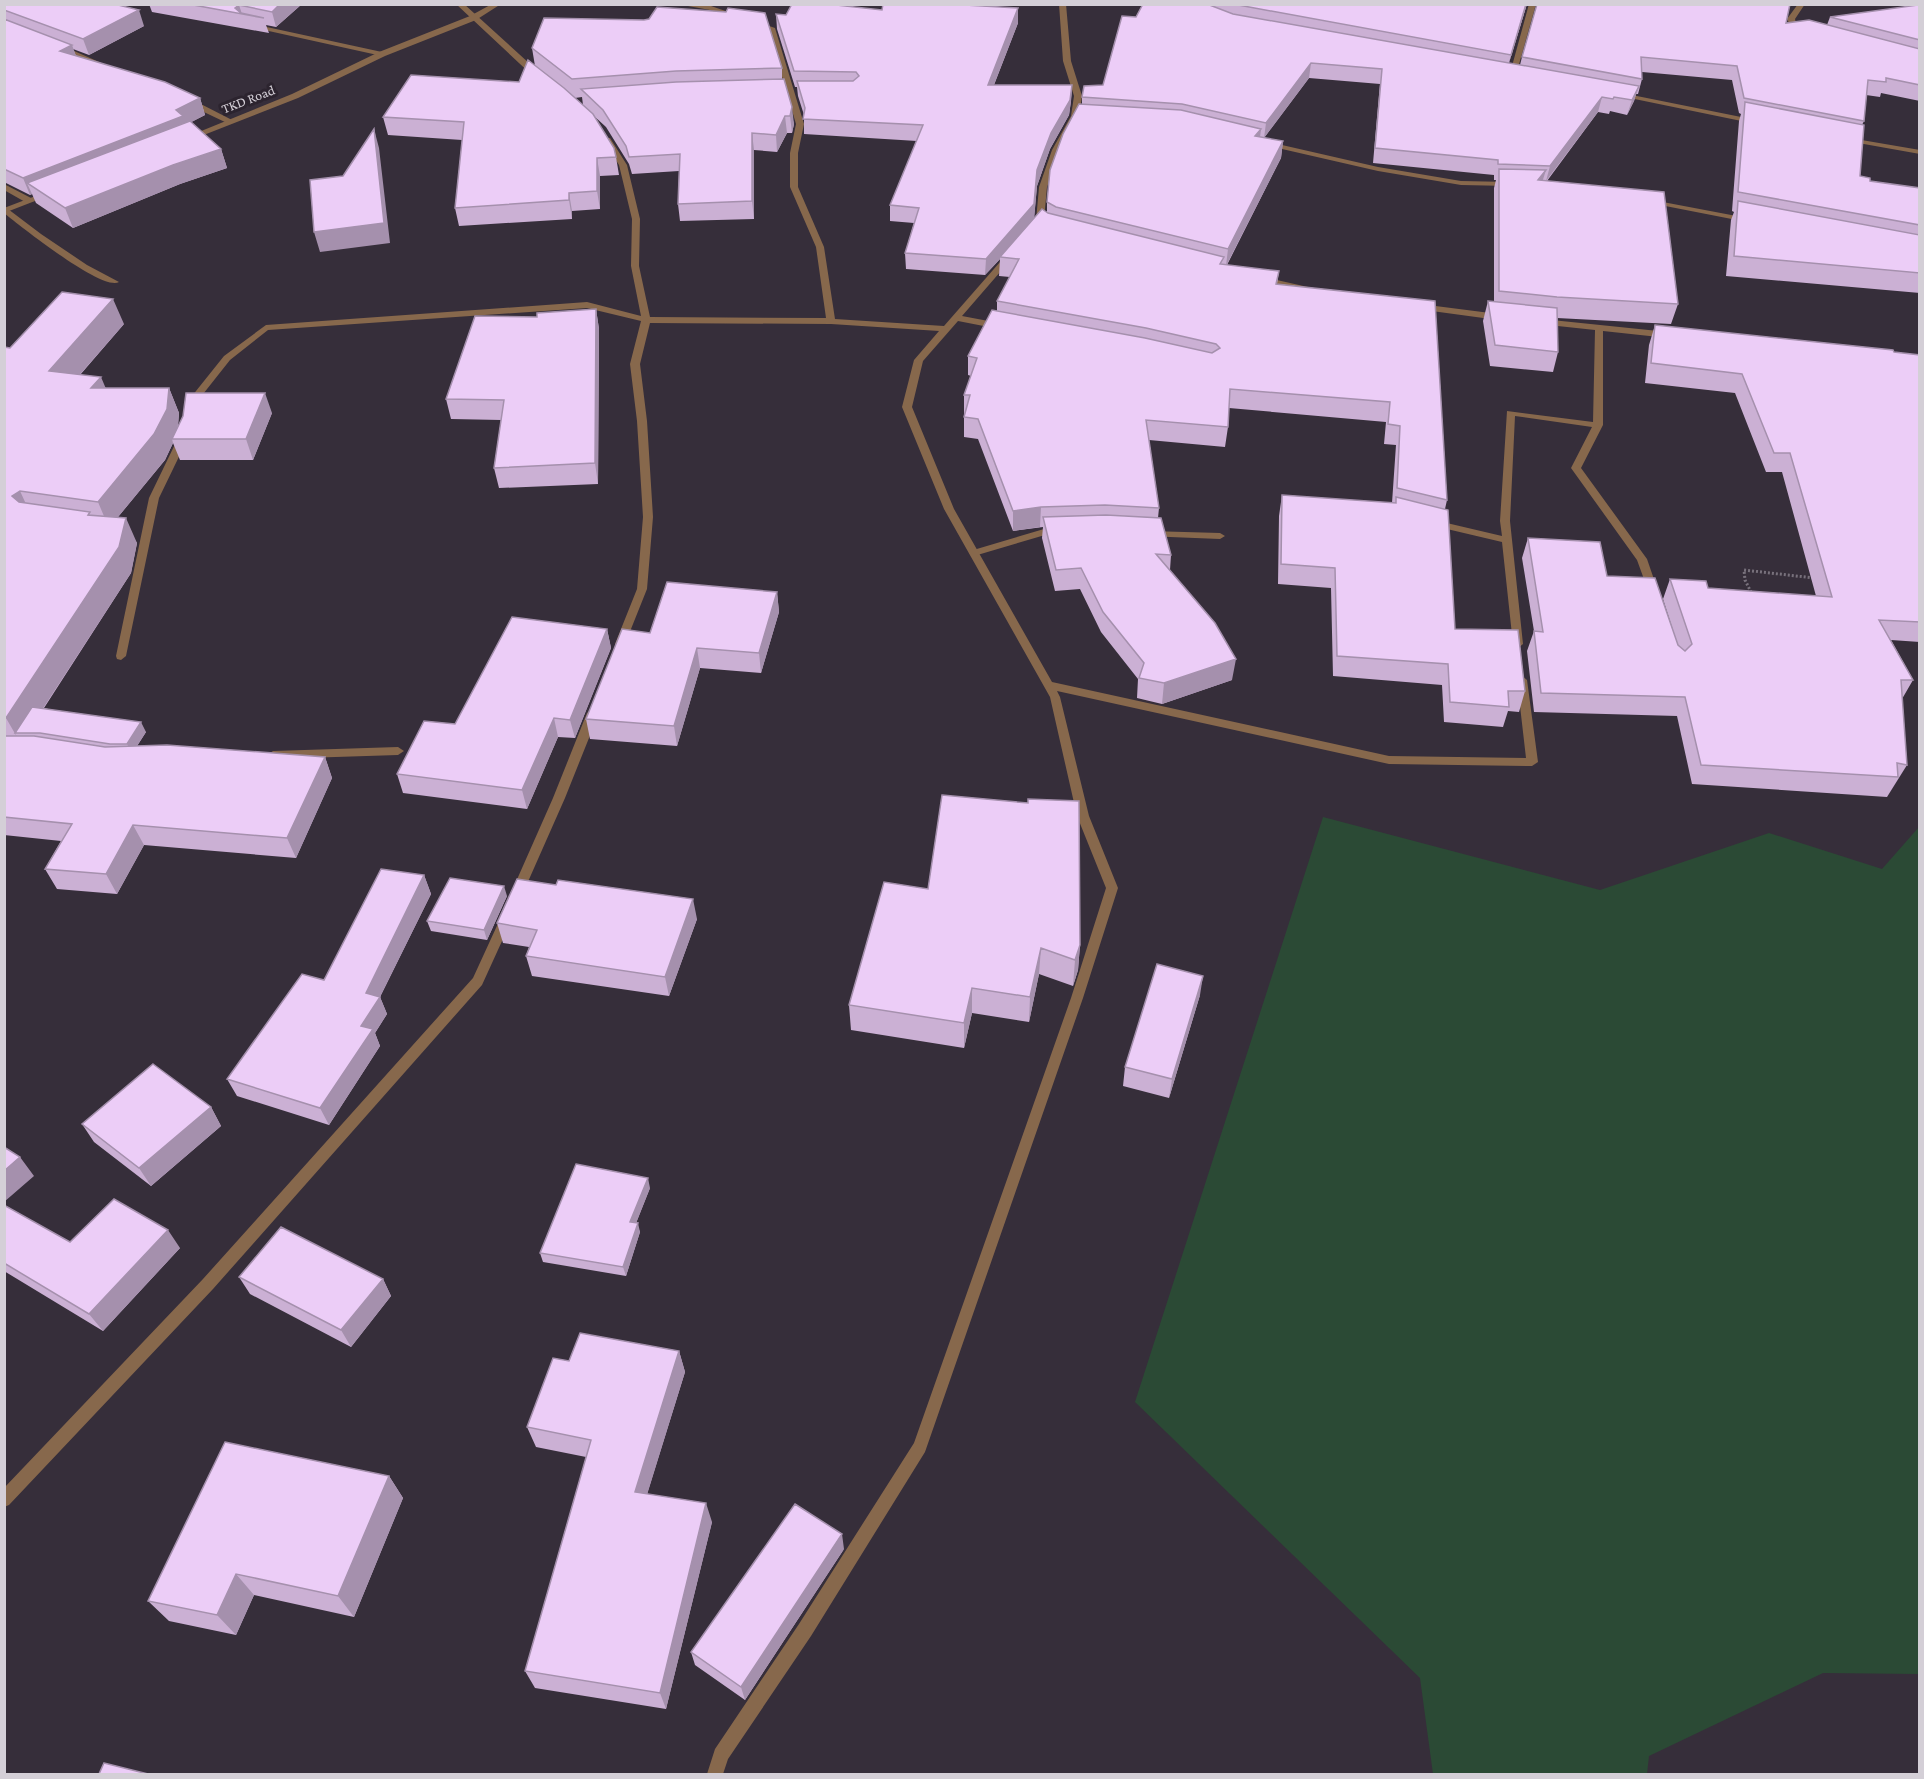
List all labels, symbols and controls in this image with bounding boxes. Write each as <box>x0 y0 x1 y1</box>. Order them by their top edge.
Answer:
street label: TKD Road <box>219 81 278 117</box>

